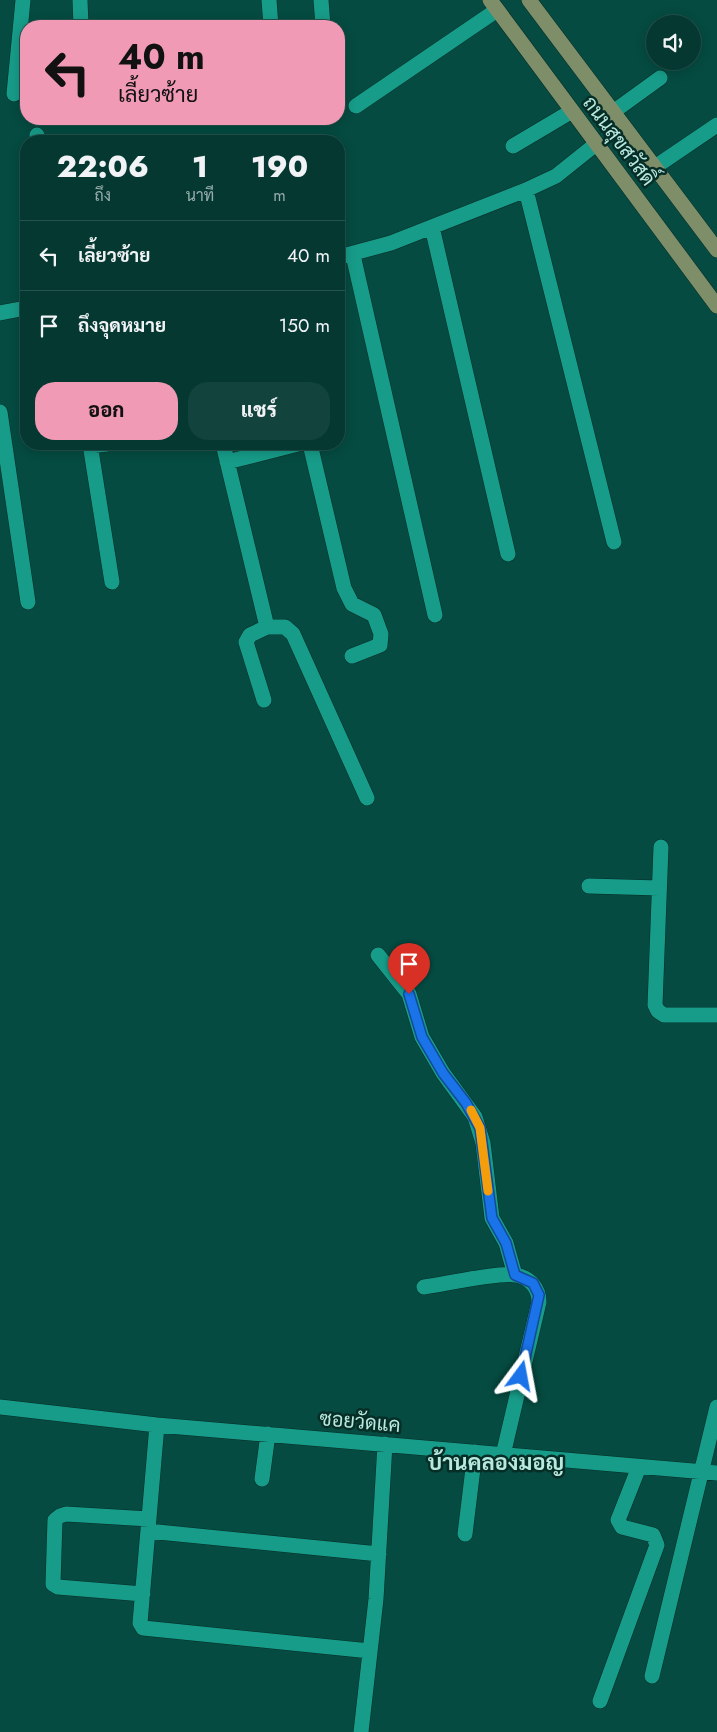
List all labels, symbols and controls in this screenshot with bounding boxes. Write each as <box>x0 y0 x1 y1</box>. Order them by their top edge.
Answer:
map controls <box>646 15 701 70</box>
button: sound <box>646 15 701 70</box>
text: 40 m <box>118 32 205 82</box>
icon: left <box>35 40 100 105</box>
text: เลี้ยวซ้าย <box>118 78 198 110</box>
street label: ถนนสุขสวัสดิ์ <box>576 88 666 192</box>
text: 22:06 <box>57 145 149 188</box>
text: 1 <box>192 145 208 188</box>
text: 190 <box>251 145 308 188</box>
text: ถึง <box>95 184 111 207</box>
text: นาที <box>186 184 214 207</box>
text: m <box>273 184 286 207</box>
icon: left <box>35 242 63 270</box>
text: เลี้ยวซ้าย <box>78 242 150 269</box>
text: 40 m <box>287 242 330 269</box>
icon: arrive <box>35 312 63 340</box>
text: ถึงจุดหมาย <box>78 312 166 339</box>
text: 150 m <box>279 312 330 339</box>
button: ออก <box>35 382 178 440</box>
button: แชร์ <box>188 382 330 440</box>
pin <box>388 943 430 994</box>
icon: arrive <box>395 950 423 978</box>
position arrow <box>494 1349 546 1401</box>
street label: ซอยวัดแค <box>318 1404 402 1440</box>
district label: บ้านคลองมอญ <box>428 1446 564 1478</box>

